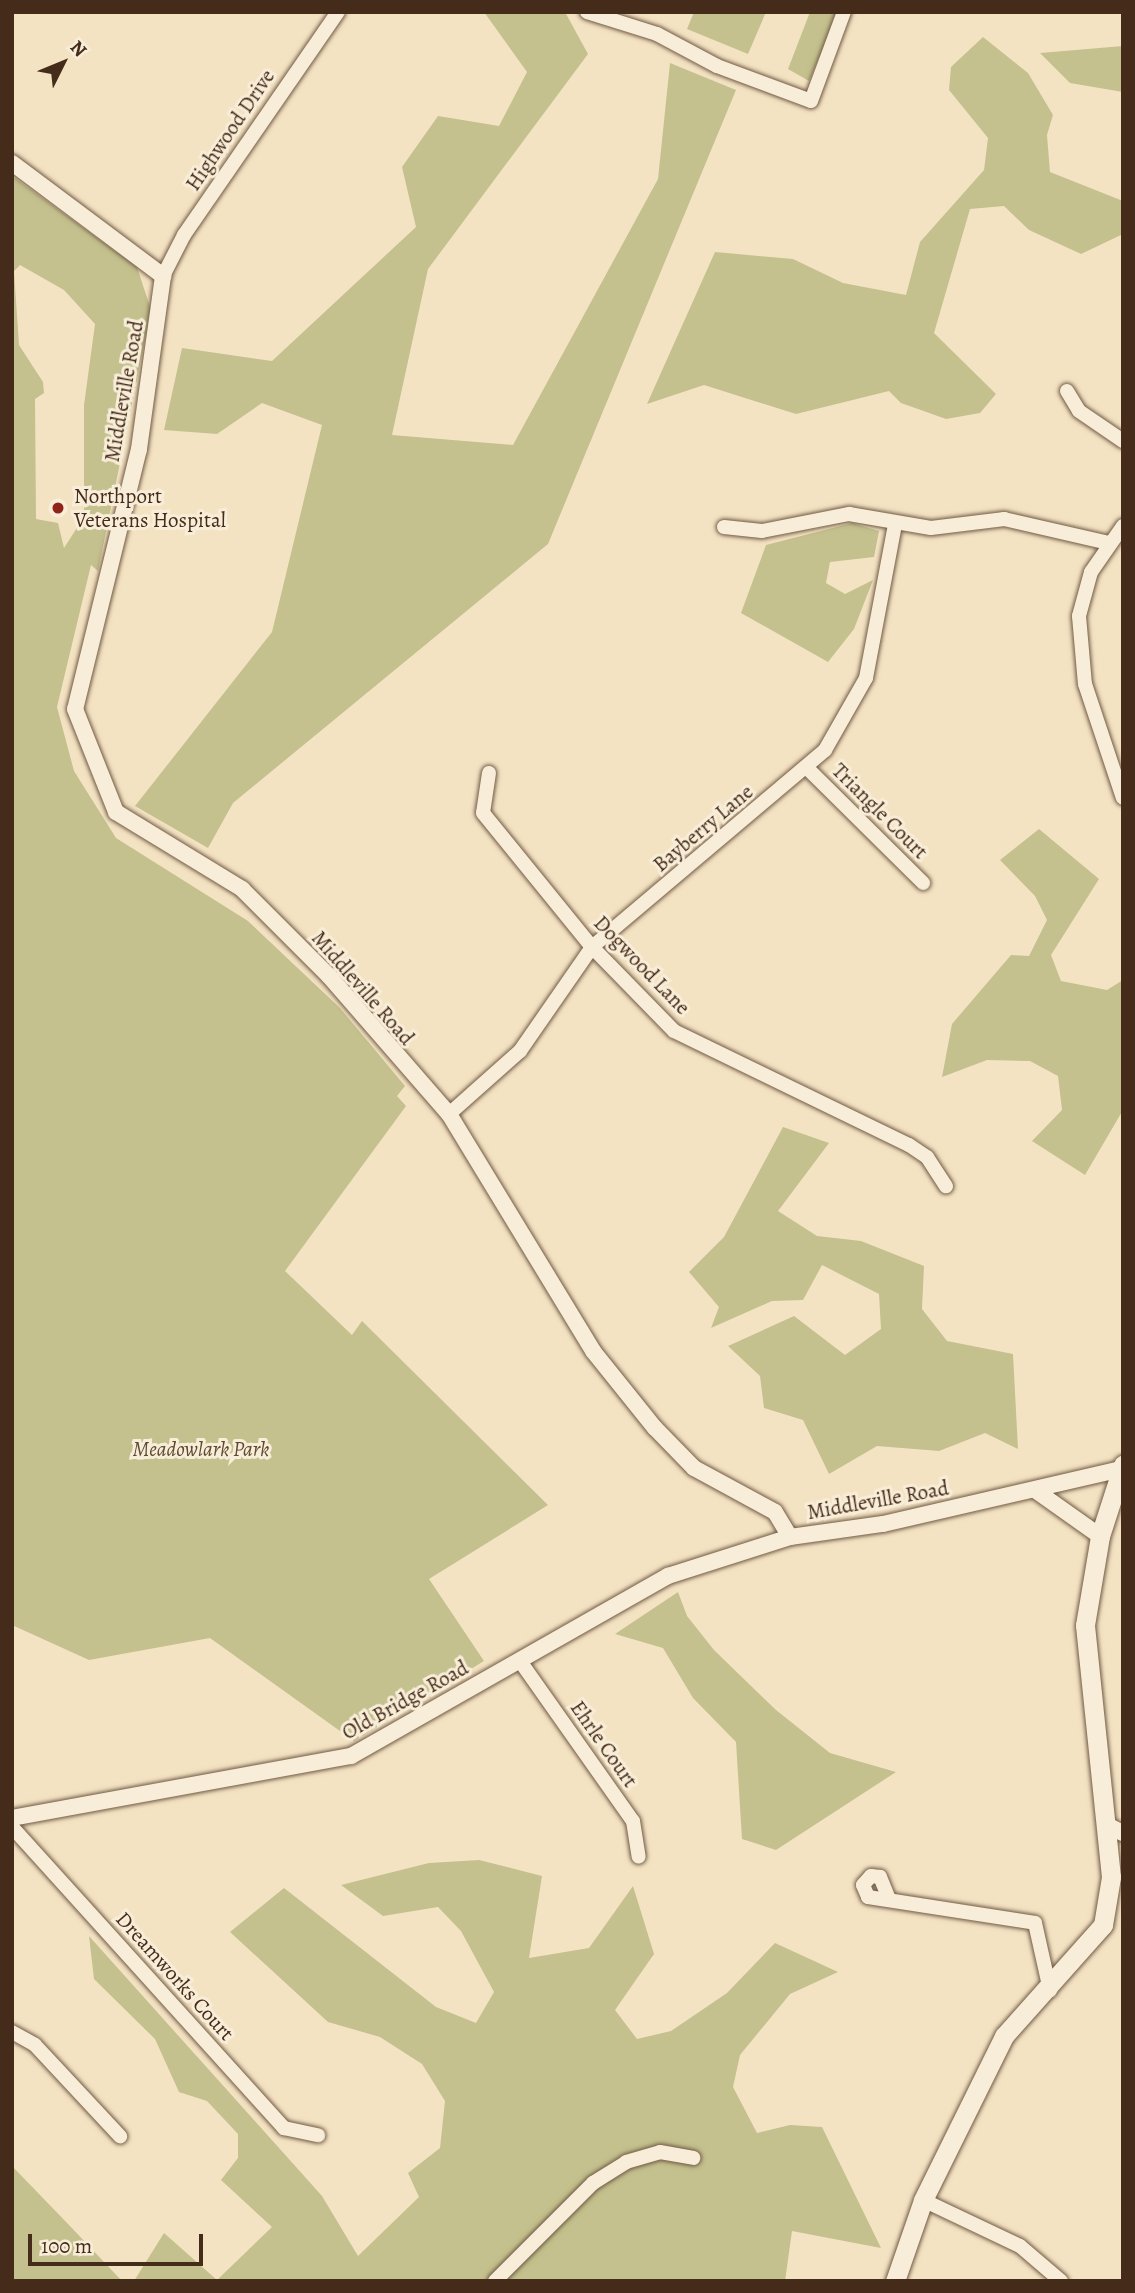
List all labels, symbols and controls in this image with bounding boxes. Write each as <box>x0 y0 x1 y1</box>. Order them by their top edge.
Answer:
north arrow <box>28 28 98 98</box>
text: N <box>64 35 93 63</box>
street label: Highwood Drive <box>180 65 280 195</box>
street label: Middleville Road <box>99 318 149 464</box>
place label: Northport Veterans Hospital <box>74 483 226 533</box>
marker: Northport Veterans Hospital <box>48 498 68 518</box>
street label: Triangle Court <box>827 758 933 864</box>
street label: Bayberry Lane <box>648 779 758 877</box>
street label: Dogwood Lane <box>589 910 695 1020</box>
street label: Middleville Road <box>306 926 420 1050</box>
park label: Meadowlark Park <box>133 1436 269 1462</box>
street label: Middleville Road <box>805 1475 951 1525</box>
street label: Old Bridge Road <box>337 1655 473 1745</box>
street label: Ehrle Court <box>565 1696 643 1792</box>
street label: Dreamworks Court <box>111 1906 239 2046</box>
scale bar <box>32 2220 206 2264</box>
text: 100 m <box>41 2232 92 2260</box>

